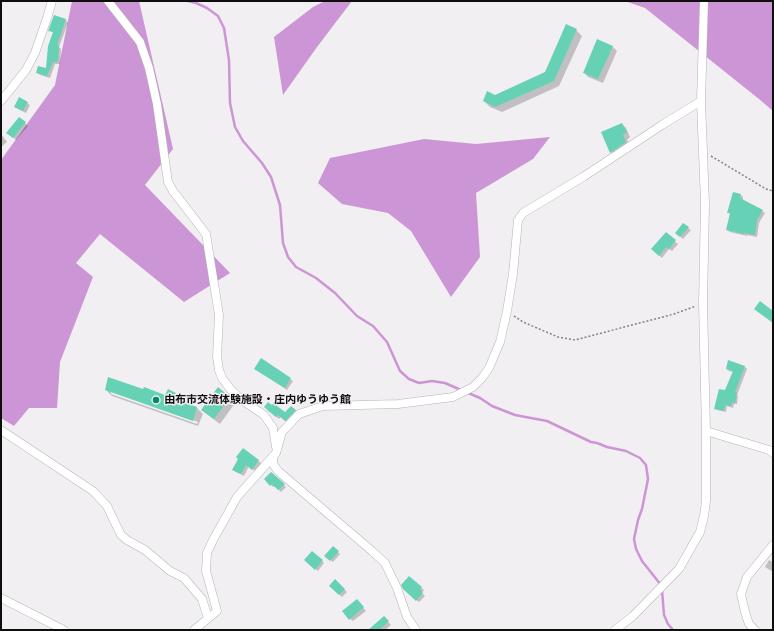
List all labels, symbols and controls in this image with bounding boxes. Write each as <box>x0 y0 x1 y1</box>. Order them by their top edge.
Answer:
place label: 由布市交流体験施設・庄内ゆうゆう館 <box>164 393 351 407</box>
marker: 由布市交流体験施設・庄内ゆうゆう館 <box>151 395 161 405</box>

